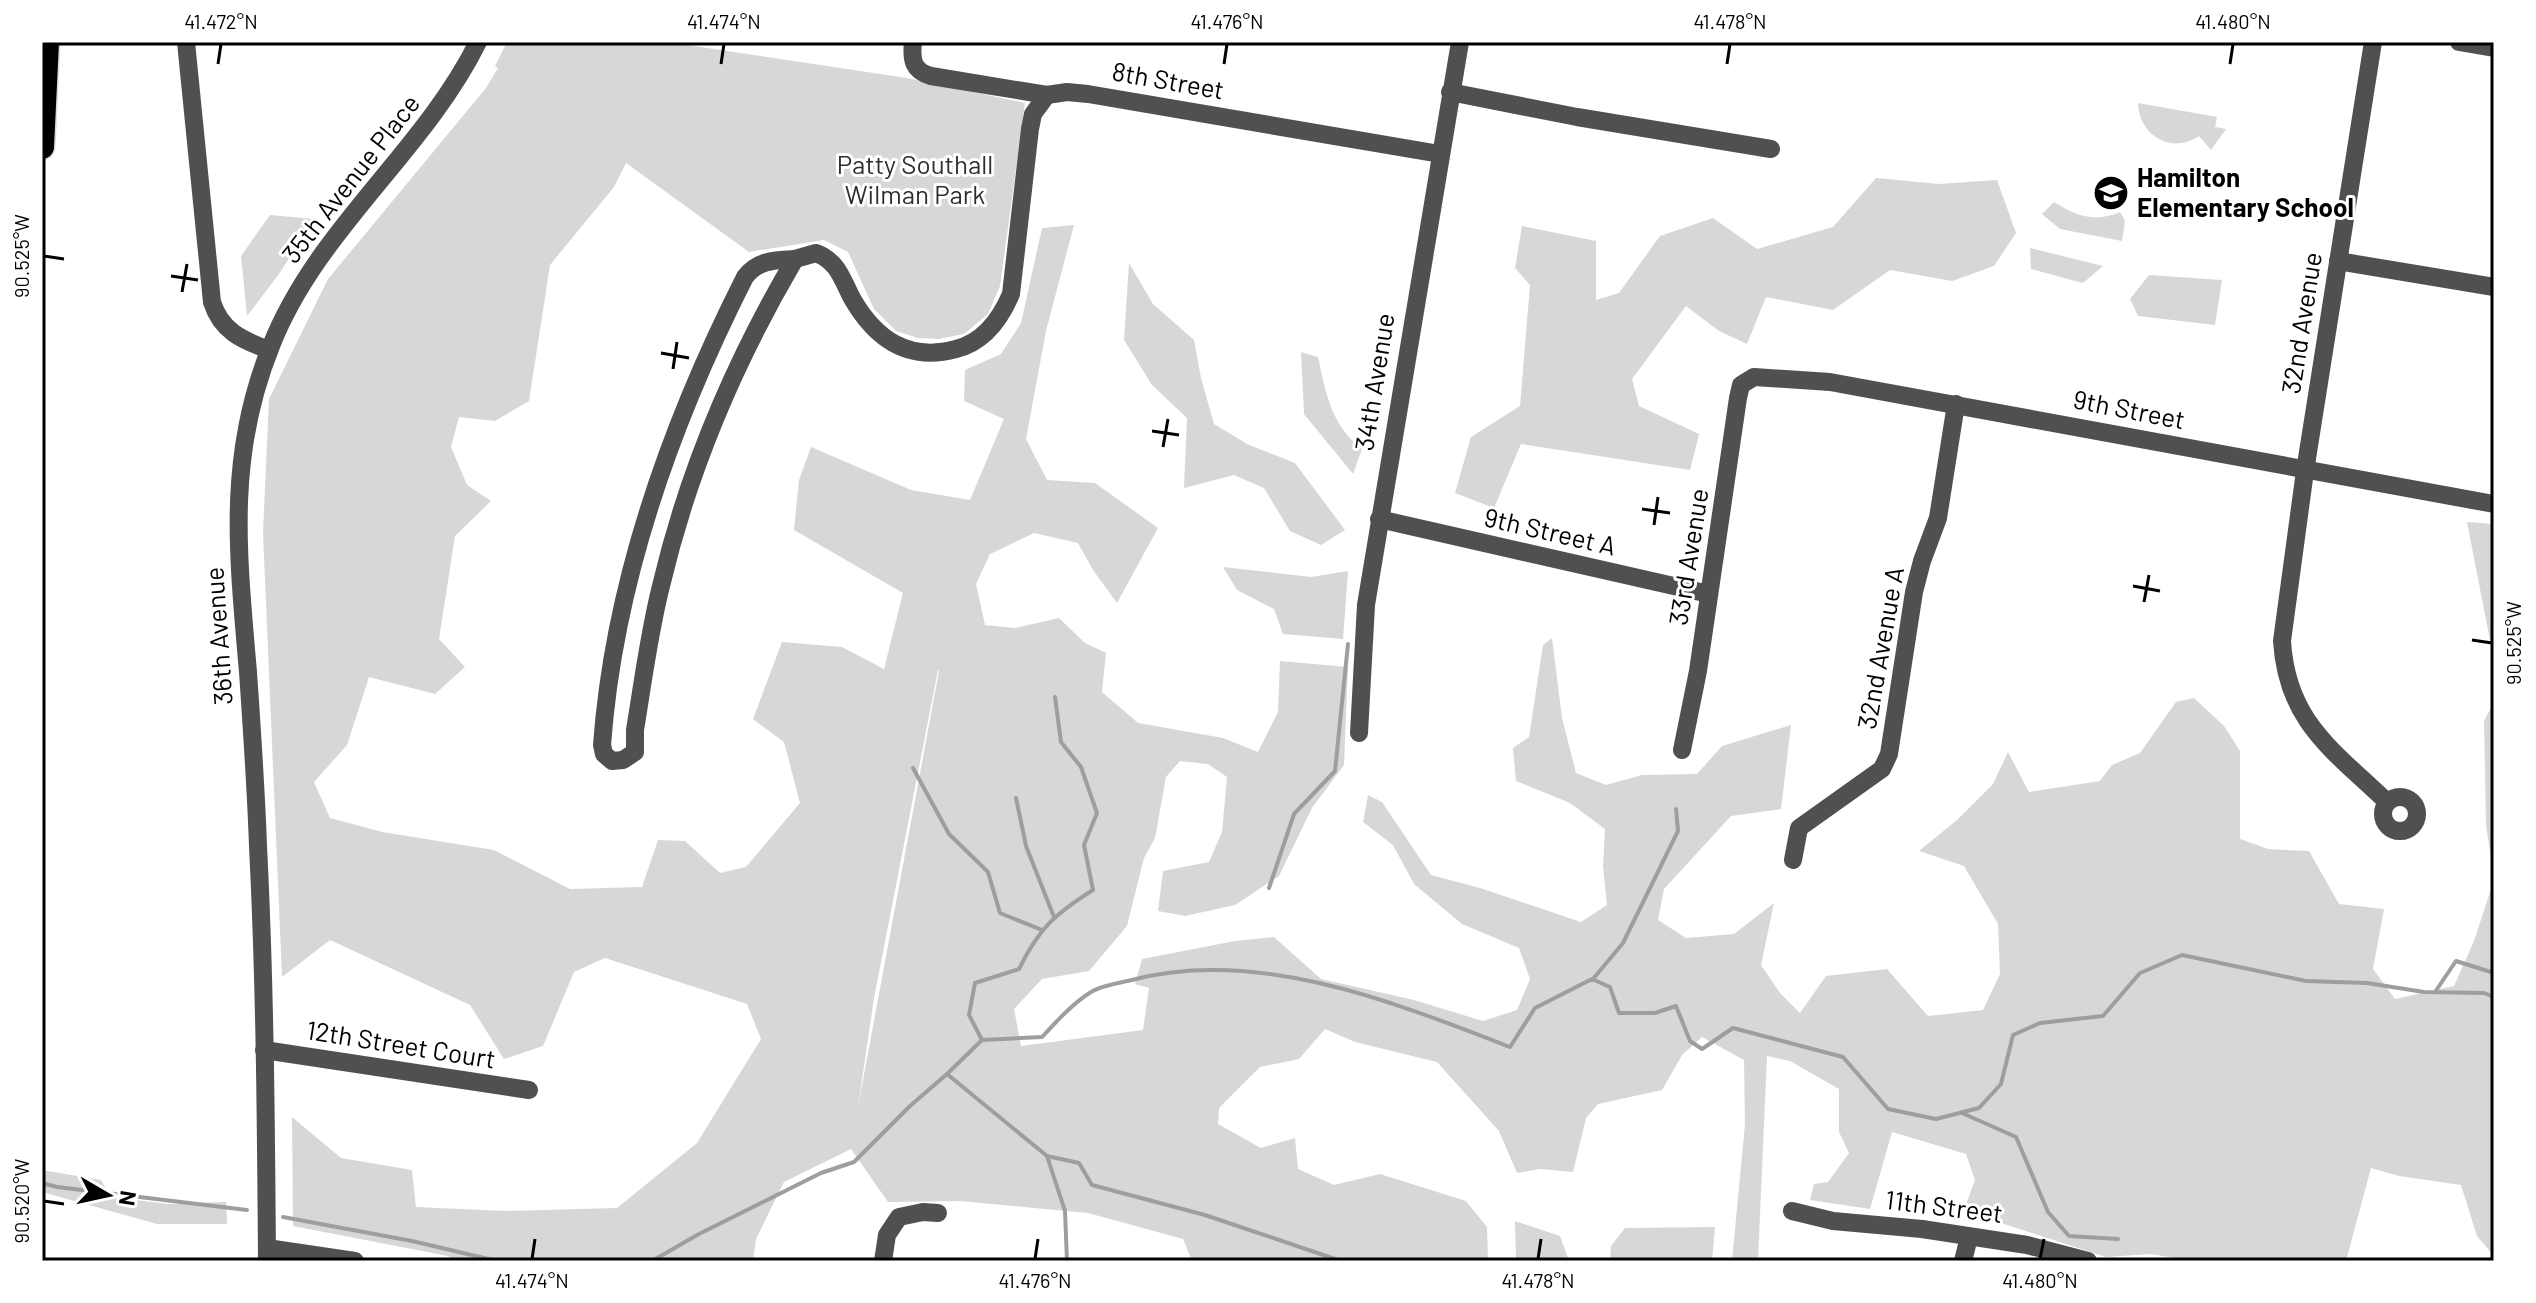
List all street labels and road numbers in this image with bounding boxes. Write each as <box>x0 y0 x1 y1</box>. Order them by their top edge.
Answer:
street label: 8th Street <box>1110 54 1227 105</box>
street label: 35th Avenue Place <box>274 88 425 268</box>
street label: 32nd Avenue <box>2274 250 2327 396</box>
street label: 34th Avenue <box>1347 311 1400 453</box>
street label: 9th Street <box>2071 383 2188 435</box>
street label: 33rd Avenue <box>1661 486 1714 627</box>
street label: 9th Street A <box>1481 500 1619 561</box>
street label: 32nd Avenue A <box>1850 564 1909 731</box>
street label: 36th Avenue <box>197 566 238 706</box>
street label: 12th Street Court <box>304 1013 498 1074</box>
street label: 11th Street <box>1884 1183 2005 1228</box>

